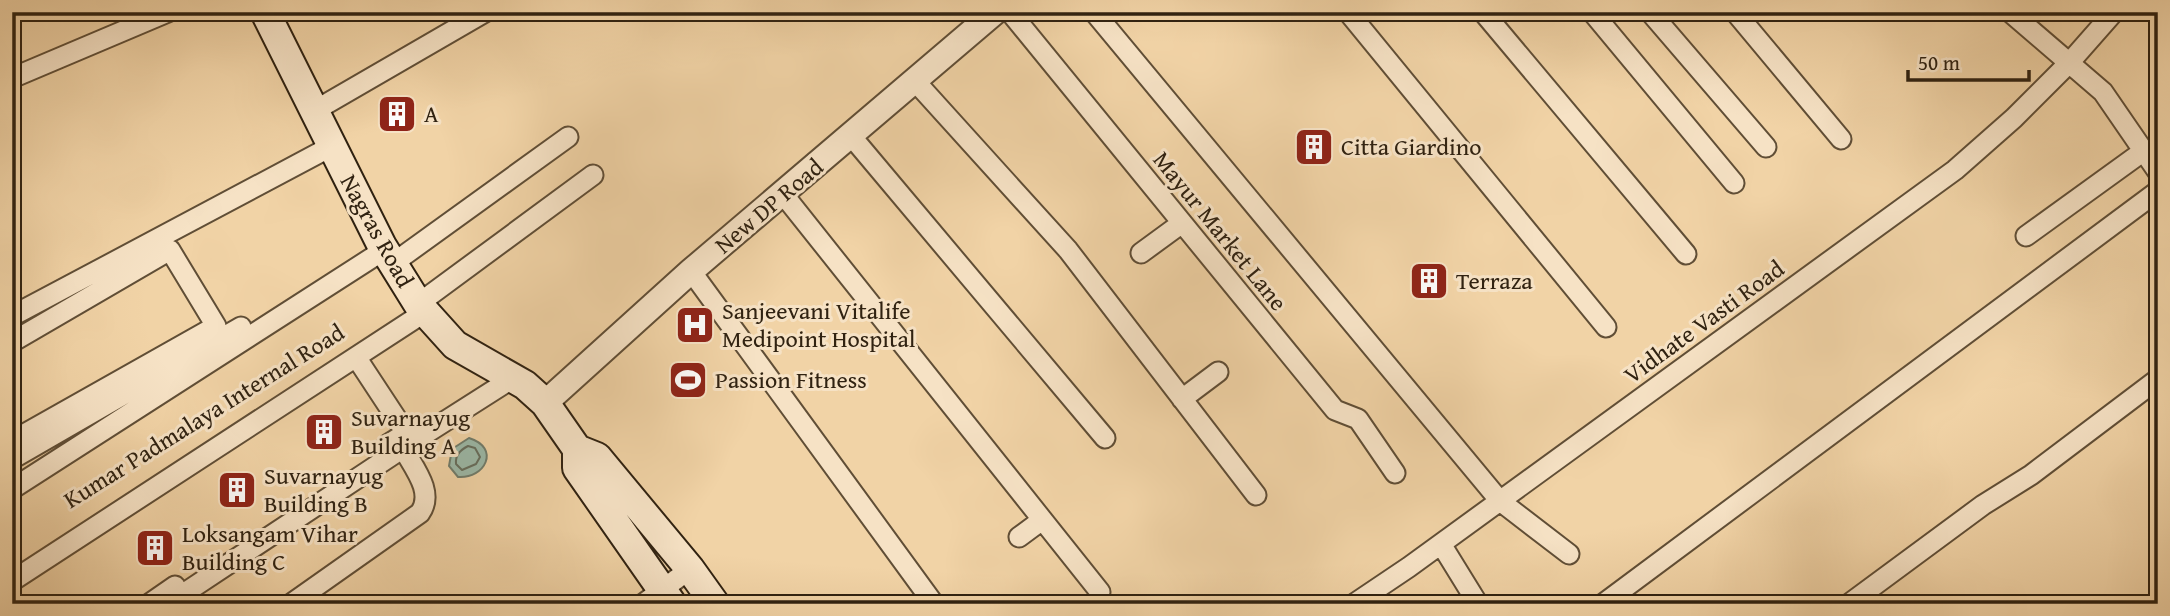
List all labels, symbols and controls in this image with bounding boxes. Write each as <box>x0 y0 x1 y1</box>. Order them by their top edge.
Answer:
scale bar <box>1908 38 2028 82</box>
text: 50 m <box>1918 47 1960 78</box>
building icon: A <box>376 93 418 135</box>
place label: A <box>424 96 439 131</box>
building icon: Citta Giardino <box>1293 126 1335 168</box>
place label: Citta Giardino <box>1341 129 1482 164</box>
street label: Mayur Market Lane <box>1145 143 1296 318</box>
street label: New DP Road <box>707 150 831 262</box>
street label: Nagras Road <box>332 168 423 294</box>
street label: Vidhate Vasti Road <box>1616 251 1791 392</box>
building icon: Terraza <box>1408 260 1450 302</box>
place label: Terraza <box>1456 263 1533 298</box>
place label: Sanjeevani Vitalife Medipoint Hospital <box>722 293 916 356</box>
hospital icon: Sanjeevani Vitalife Medipoint Hospital <box>674 304 716 346</box>
street label: Kumar Padmalaya Internal Road <box>57 314 351 517</box>
sports icon: Passion Fitness <box>667 359 709 401</box>
place label: Passion Fitness <box>715 362 867 397</box>
place label: Suvarnayug Building A <box>351 400 470 463</box>
building icon: Suvarnayug Building A <box>303 411 345 453</box>
place label: Suvarnayug Building B <box>264 458 383 521</box>
building icon: Suvarnayug Building B <box>216 469 258 511</box>
place label: Loksangam Vihar Building C <box>182 516 358 579</box>
building icon: Loksangam Vihar Building C <box>134 527 176 569</box>

